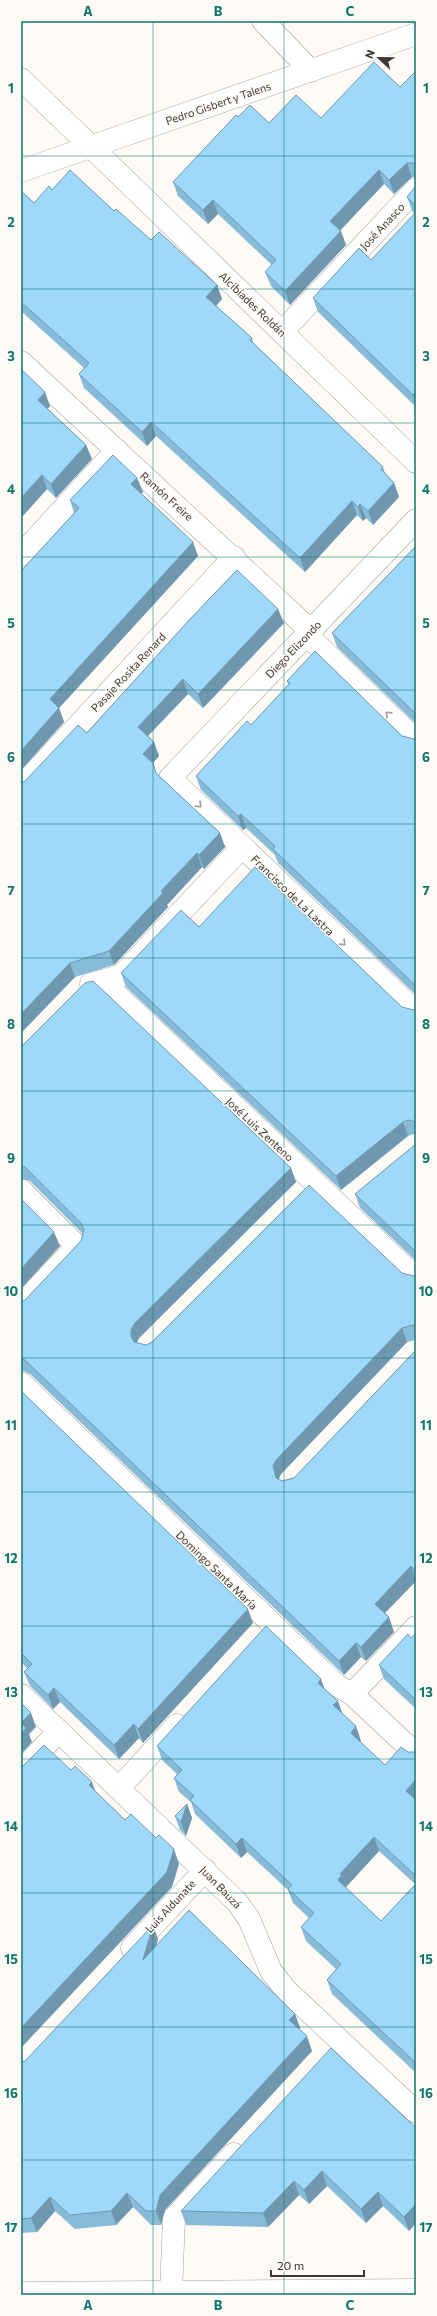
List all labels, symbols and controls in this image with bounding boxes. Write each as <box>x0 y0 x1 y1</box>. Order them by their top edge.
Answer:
text: A <box>83 3 93 19</box>
text: B <box>214 3 223 19</box>
text: C <box>346 3 355 19</box>
north arrow <box>359 38 399 78</box>
text: N <box>362 48 377 60</box>
street label: Pedro Gisbert y Talens <box>164 79 272 127</box>
text: 1 <box>8 80 14 96</box>
text: 1 <box>423 80 429 96</box>
street label: José Anasco <box>357 200 408 253</box>
text: 2 <box>7 214 15 230</box>
text: 2 <box>422 214 430 230</box>
street label: Alcibíades Roldán <box>217 269 289 339</box>
text: 3 <box>7 348 15 364</box>
text: 3 <box>422 348 430 364</box>
street label: Ramón Freire <box>138 469 196 523</box>
text: 4 <box>7 481 15 497</box>
text: 4 <box>422 481 430 497</box>
text: 5 <box>7 615 15 631</box>
text: 5 <box>422 615 430 631</box>
street label: Diego Elizondo <box>262 617 324 680</box>
street label: Pasaje Rosita Renard <box>88 630 168 714</box>
one-way arrow <box>385 711 393 719</box>
text: 6 <box>7 749 15 765</box>
text: 6 <box>422 749 430 765</box>
one-way arrow <box>194 800 202 808</box>
street label: Francisco de La Lastra <box>249 852 337 938</box>
text: 7 <box>7 882 15 898</box>
text: 7 <box>422 882 430 898</box>
one-way arrow <box>339 938 346 945</box>
text: 8 <box>7 1016 15 1032</box>
text: 8 <box>422 1016 430 1032</box>
street label: José Luis Zenteno <box>223 1094 297 1165</box>
text: 9 <box>7 1150 15 1166</box>
text: 9 <box>422 1150 430 1166</box>
text: 10 <box>4 1283 19 1299</box>
text: 10 <box>419 1283 434 1299</box>
text: 11 <box>5 1417 17 1433</box>
text: 11 <box>420 1417 432 1433</box>
street label: Domingo Santa María <box>174 1528 260 1612</box>
text: 12 <box>4 1550 18 1566</box>
text: 12 <box>419 1550 433 1566</box>
text: 13 <box>4 1684 18 1700</box>
text: 13 <box>419 1684 433 1700</box>
text: 14 <box>4 1818 18 1834</box>
text: 14 <box>419 1818 433 1834</box>
street label: Juan Bauzá <box>197 1863 244 1912</box>
street label: Luis Aldunate <box>142 1877 198 1935</box>
text: 15 <box>4 1951 18 1967</box>
text: 15 <box>419 1951 433 1967</box>
text: 16 <box>4 2085 18 2101</box>
text: 16 <box>419 2085 433 2101</box>
text: 17 <box>4 2219 18 2235</box>
text: 17 <box>419 2219 433 2235</box>
scale bar <box>271 2252 364 2278</box>
text: 20 m <box>277 2258 304 2272</box>
text: A <box>83 2297 93 2313</box>
text: B <box>214 2297 223 2313</box>
text: C <box>346 2297 355 2313</box>

